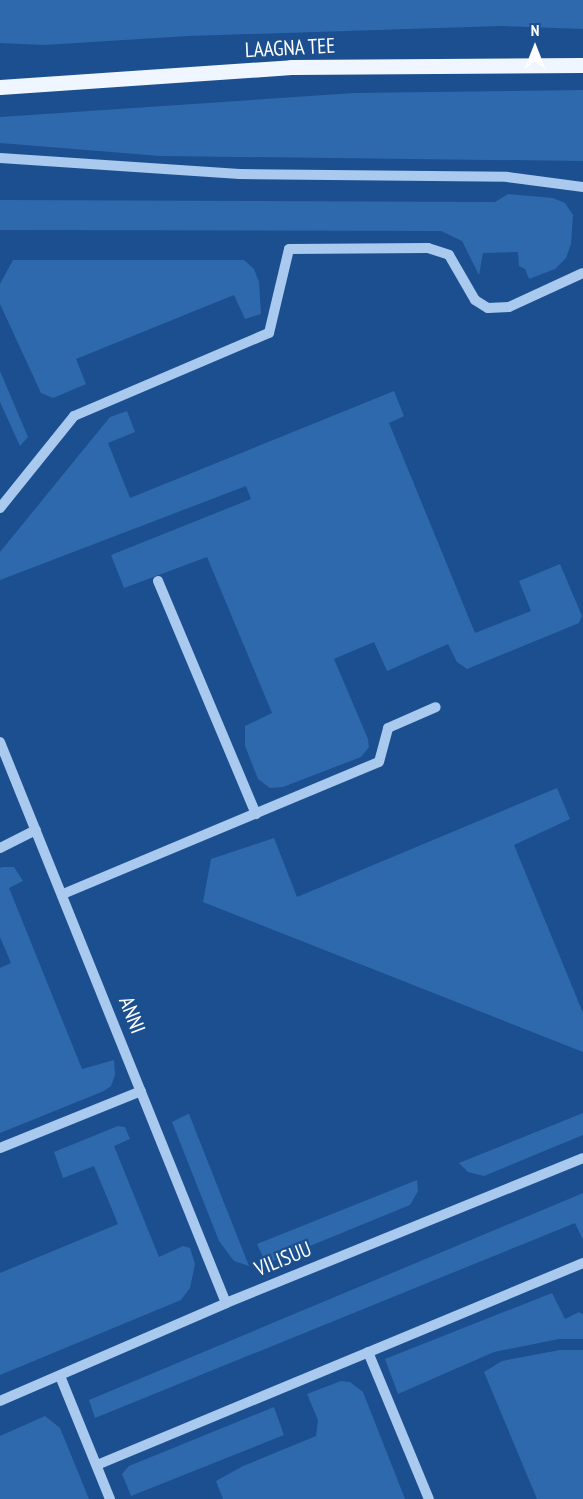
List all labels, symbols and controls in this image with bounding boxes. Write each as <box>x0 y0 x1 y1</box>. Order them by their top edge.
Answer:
north arrow <box>505 18 565 78</box>
text: N <box>531 20 539 40</box>
street label: LAAGNA TEE <box>244 33 336 63</box>
street label: ANNI <box>114 993 150 1037</box>
street label: VILISUU <box>251 1236 315 1282</box>

